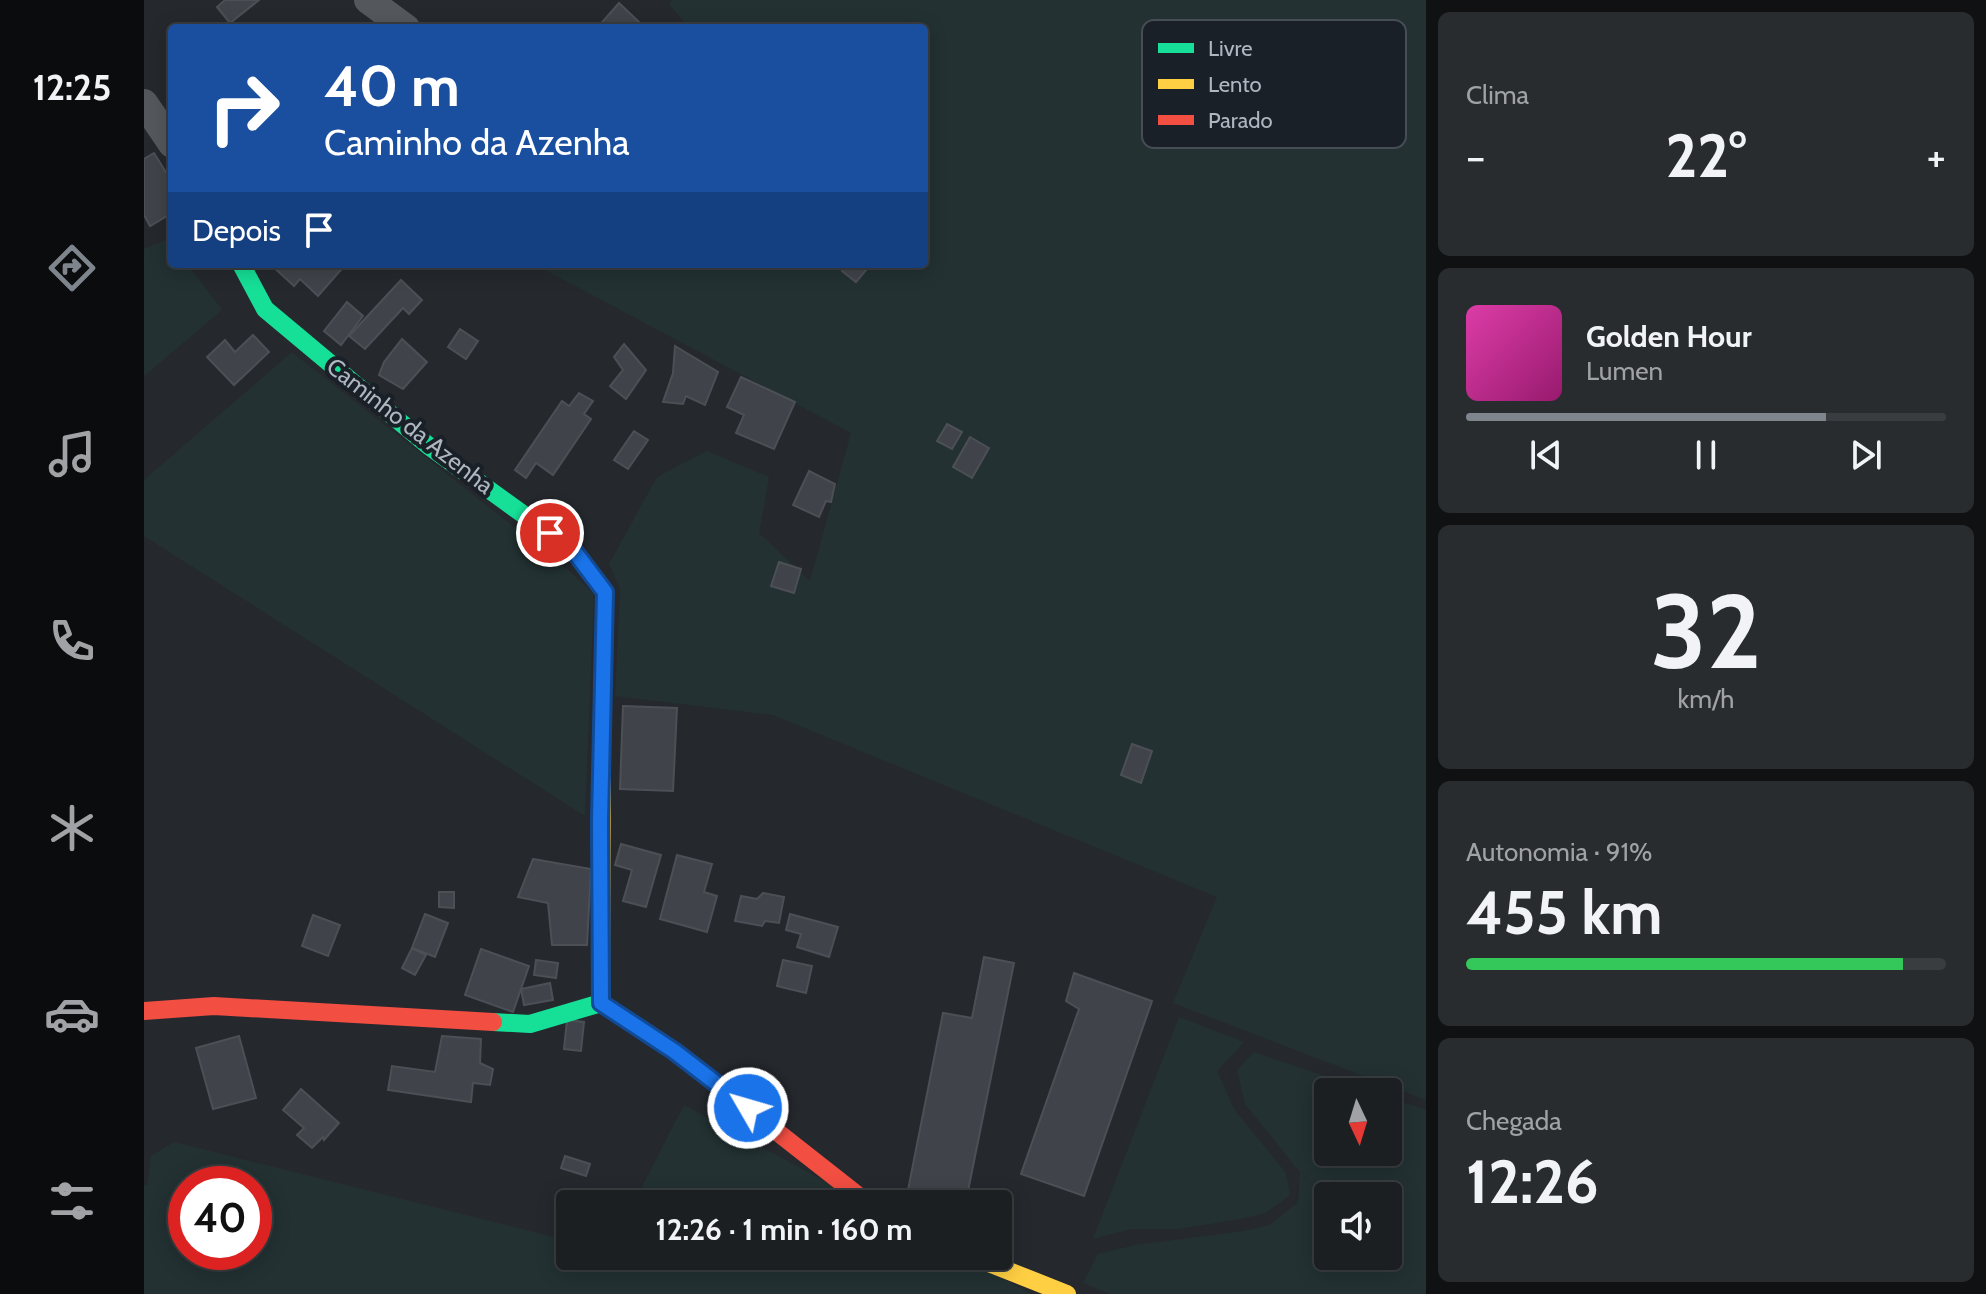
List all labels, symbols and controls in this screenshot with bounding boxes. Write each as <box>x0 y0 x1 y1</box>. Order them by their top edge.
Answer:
legend <box>1142 20 1406 148</box>
text: Livre <box>1208 35 1252 62</box>
text: 40 m <box>324 52 460 120</box>
icon: right <box>192 56 296 160</box>
text: 12:25 <box>33 65 111 109</box>
text: Lento <box>1208 71 1262 98</box>
text: Clima <box>1466 79 1529 111</box>
text: Parado <box>1208 107 1273 134</box>
text: 22° <box>1666 119 1746 192</box>
text: Caminho da Azenha <box>324 120 630 164</box>
text: − <box>1466 130 1485 183</box>
text: + <box>1927 130 1946 183</box>
icon: arrive <box>297 208 341 252</box>
text: Depois <box>192 212 281 249</box>
icon: directions <box>44 240 100 296</box>
text: Golden Hour <box>1586 318 1752 355</box>
street label: Caminho da Azenha <box>321 351 500 500</box>
text: Lumen <box>1586 355 1663 387</box>
icon: music <box>44 426 100 482</box>
icon: previous <box>1524 433 1568 477</box>
icon: pause <box>1684 433 1728 477</box>
icon: next <box>1844 433 1888 477</box>
pin <box>516 499 584 567</box>
icon: arrive <box>528 511 572 555</box>
text: 32 <box>1650 568 1762 694</box>
icon: phone <box>44 613 100 669</box>
text: km/h <box>1678 683 1734 715</box>
icon: climate <box>44 800 100 856</box>
text: Autonomia · 91% <box>1466 836 1652 868</box>
text: 455 km <box>1466 876 1662 949</box>
icon: car <box>44 986 100 1042</box>
position arrow <box>706 1066 790 1150</box>
north arrow <box>1314 1078 1402 1166</box>
map controls <box>1314 1078 1402 1270</box>
text: Chegada <box>1466 1105 1562 1137</box>
text: 12:26 <box>1466 1145 1599 1218</box>
speed limit sign: 40 <box>168 1166 272 1270</box>
icon: filters <box>44 1173 100 1229</box>
button: sound <box>1314 1182 1402 1270</box>
text: 12:26 · 1 min · 160 m <box>656 1211 912 1248</box>

